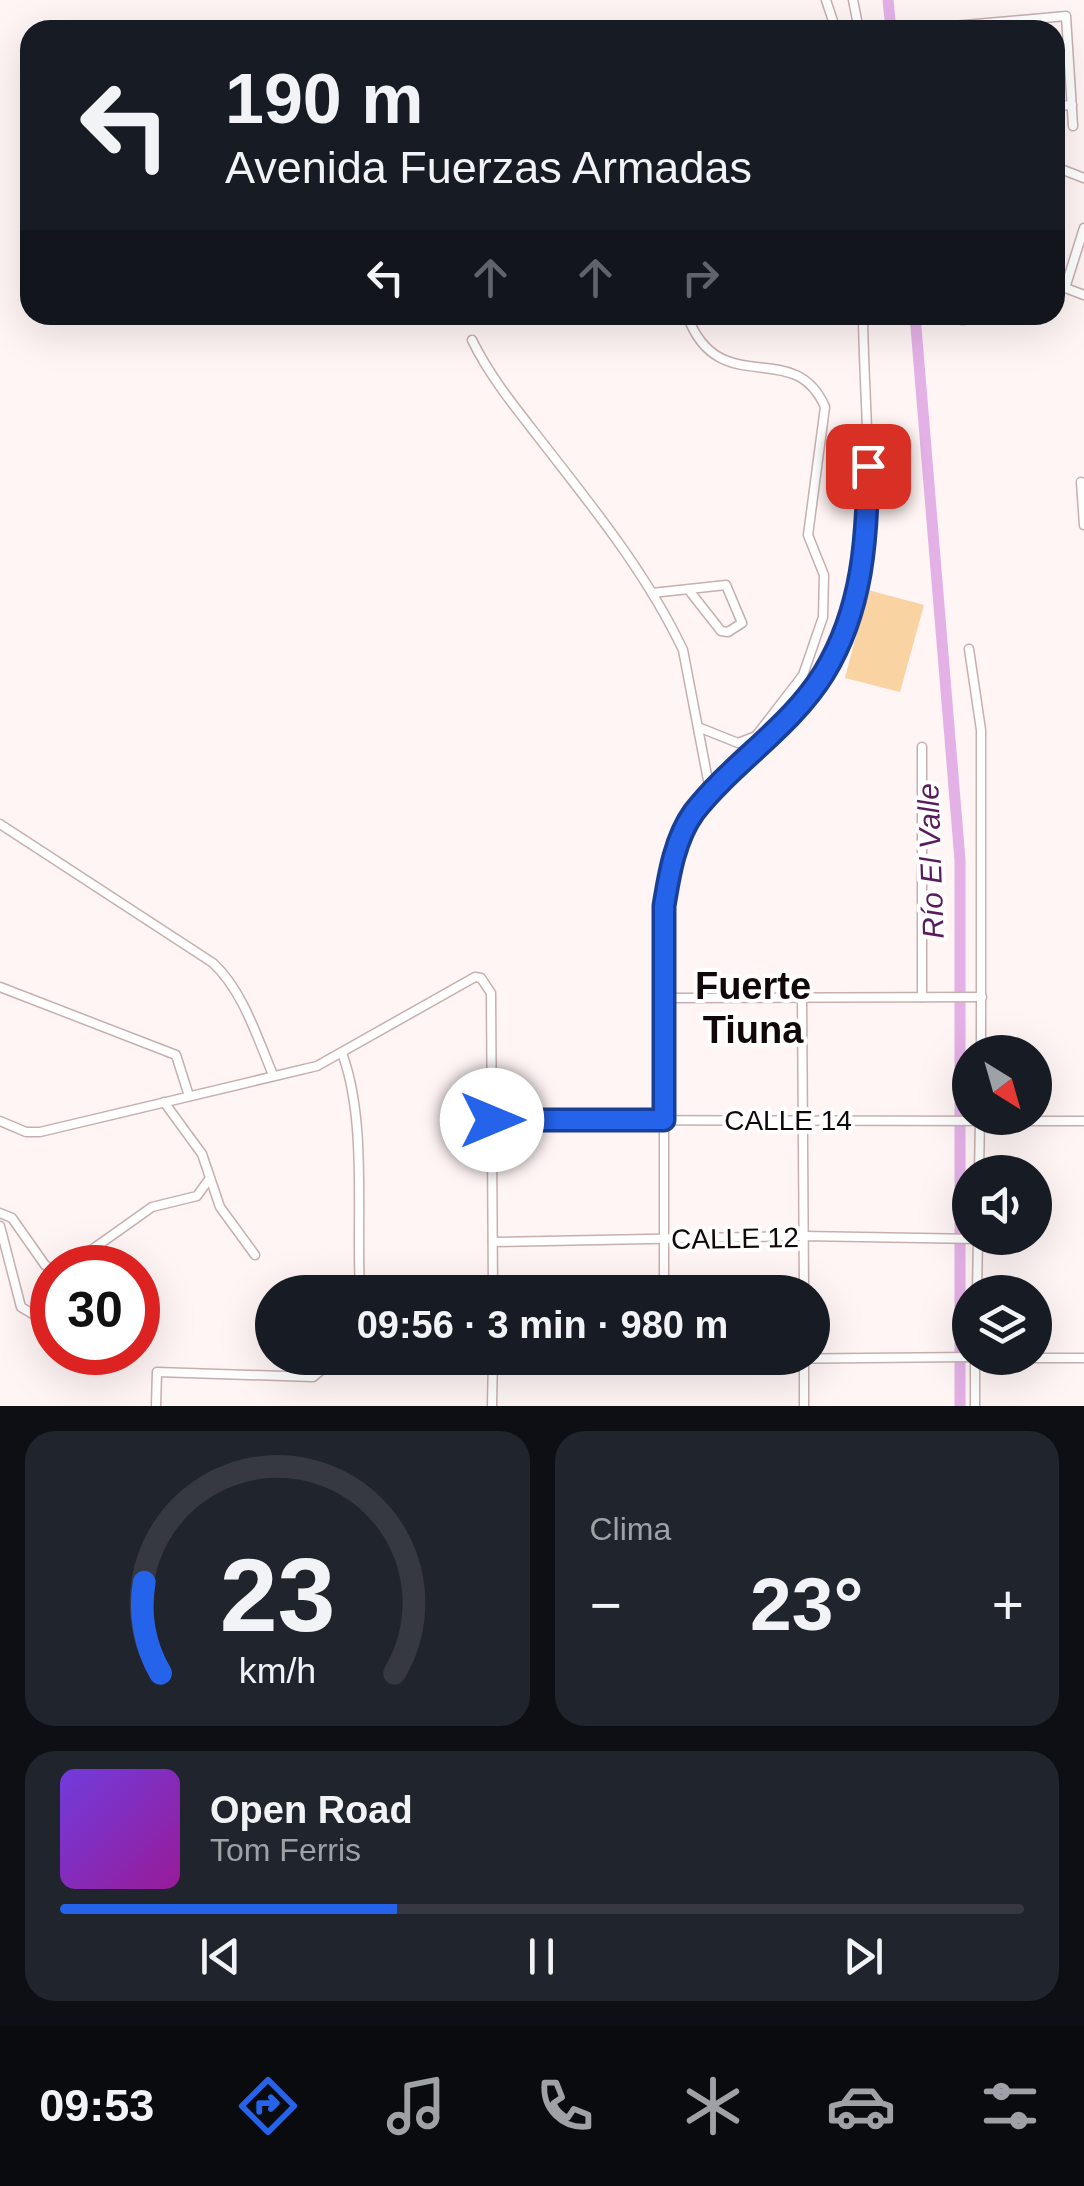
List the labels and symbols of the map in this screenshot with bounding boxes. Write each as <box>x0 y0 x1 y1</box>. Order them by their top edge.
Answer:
pin <box>826 424 911 509</box>
water label: Río El Valle <box>911 783 950 939</box>
district label: Fuerte Tiuna <box>695 965 811 1051</box>
north arrow <box>952 1035 1052 1135</box>
position arrow <box>440 1068 544 1172</box>
street label: CALLE 14 <box>724 1105 852 1136</box>
street label: CALLE 12 <box>671 1222 799 1255</box>
speed limit sign: 30 <box>30 1245 160 1375</box>

